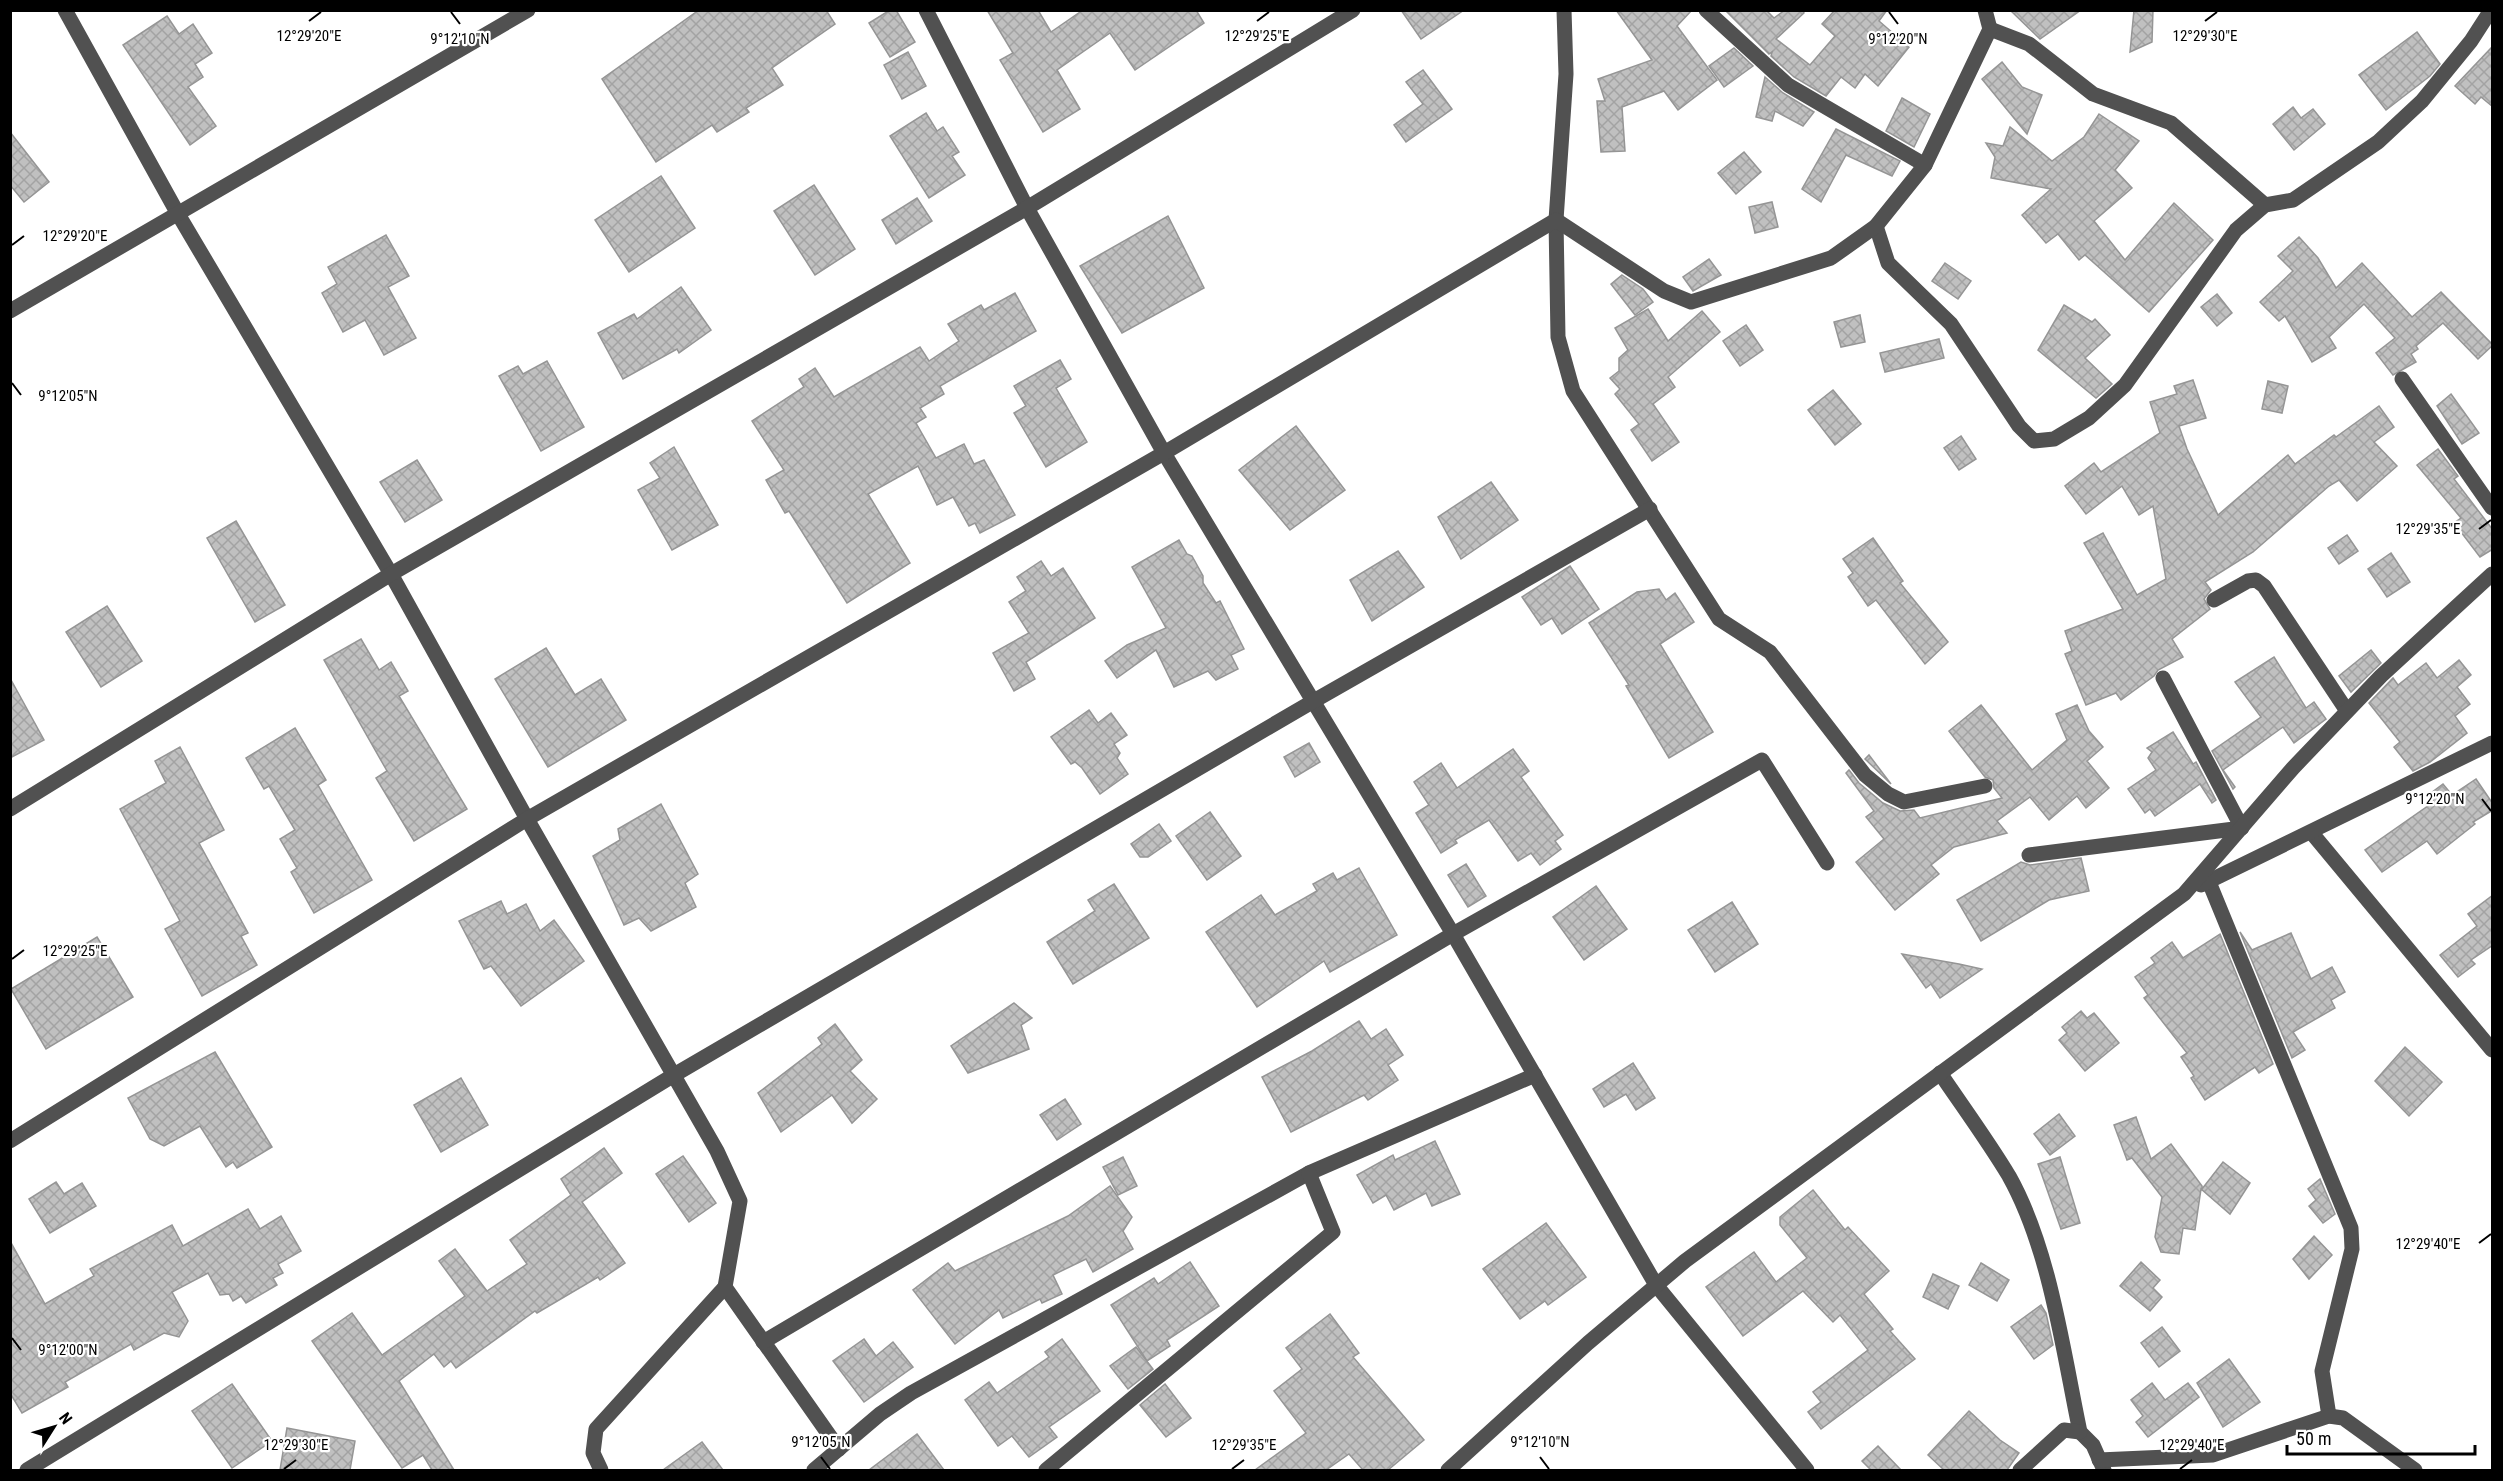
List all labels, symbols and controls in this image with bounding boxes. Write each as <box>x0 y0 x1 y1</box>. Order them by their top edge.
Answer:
text: 12°29'20"E <box>277 27 341 45</box>
text: 12°29'25"E <box>1225 27 1289 45</box>
text: 12°29'30"E <box>2173 27 2237 45</box>
text: 9°12'10"N <box>430 30 490 48</box>
text: 9°12'20"N <box>1868 30 1928 48</box>
text: 12°29'20"E <box>43 227 107 245</box>
text: 9°12'05"N <box>38 387 98 405</box>
text: 12°29'35"E <box>2396 520 2460 538</box>
text: 9°12'20"N <box>2405 790 2465 808</box>
text: 12°29'25"E <box>43 942 107 960</box>
text: 12°29'40"E <box>2396 1235 2460 1253</box>
text: 9°12'00"N <box>38 1341 98 1359</box>
north arrow <box>24 1397 84 1457</box>
text: N <box>55 1409 76 1428</box>
scale bar <box>2287 1418 2474 1456</box>
text: 50 m <box>2296 1428 2331 1449</box>
text: 9°12'05"N <box>791 1433 851 1451</box>
text: 9°12'10"N <box>1510 1433 1570 1451</box>
text: 12°29'30"E <box>264 1436 328 1454</box>
text: 12°29'35"E <box>1212 1436 1276 1454</box>
text: 12°29'40"E <box>2160 1436 2224 1454</box>

